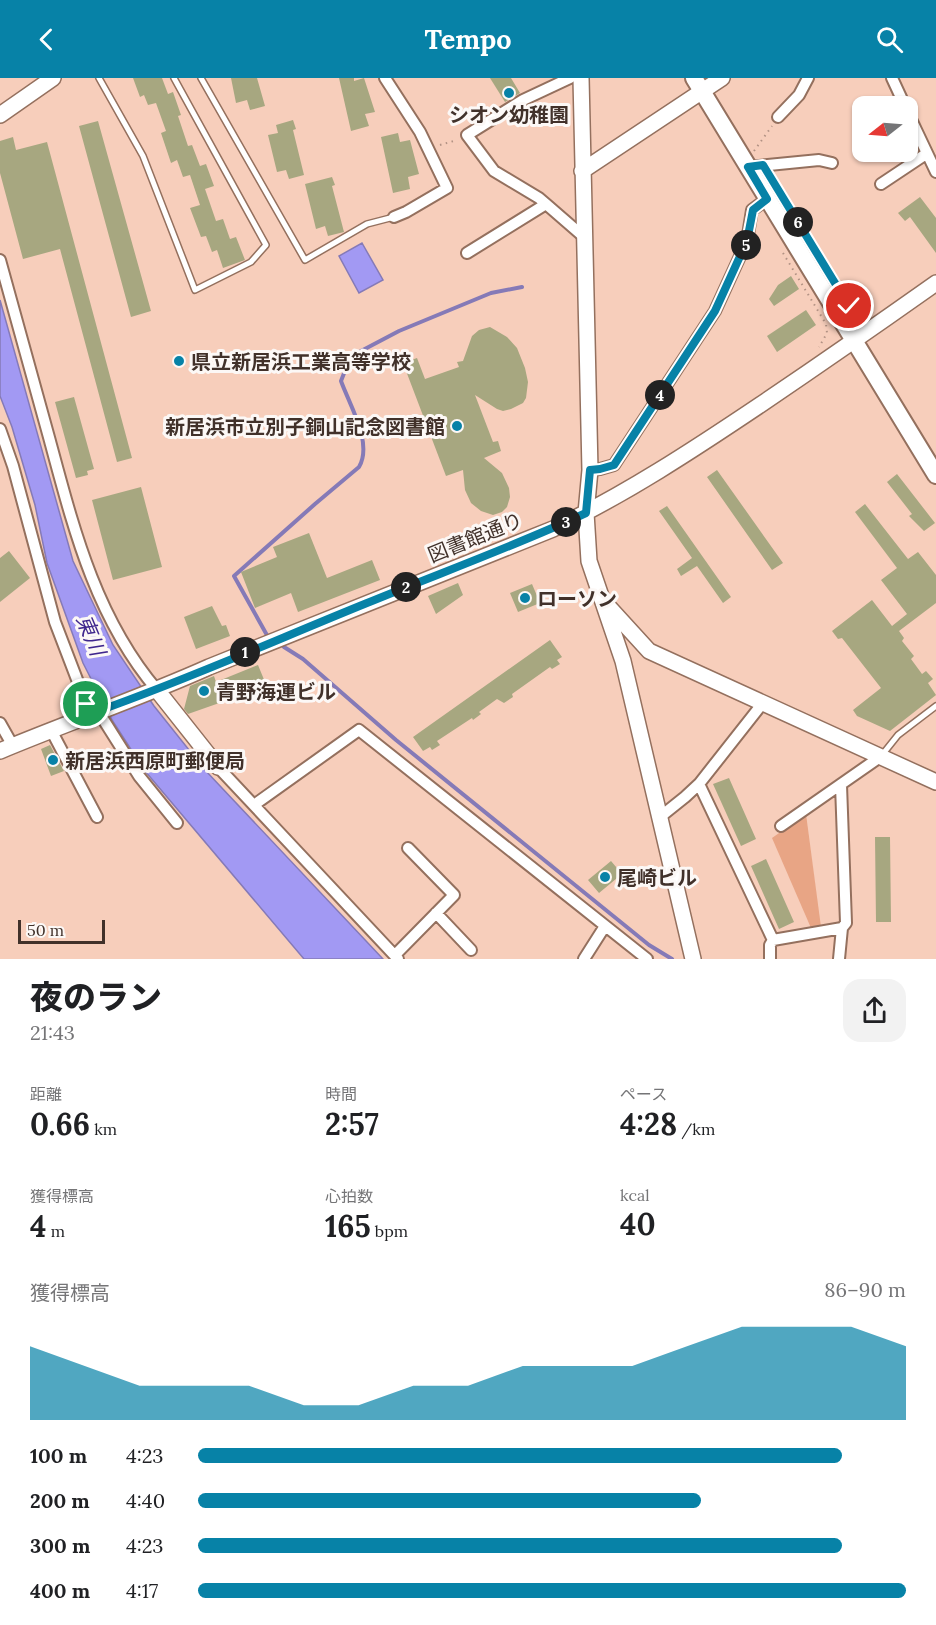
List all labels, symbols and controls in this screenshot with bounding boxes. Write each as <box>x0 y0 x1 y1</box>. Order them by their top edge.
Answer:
text: Tempo <box>425 22 511 56</box>
icon: back <box>30 23 63 56</box>
icon: search <box>873 23 906 56</box>
marker: シオン幼稚園 <box>502 86 516 100</box>
north arrow <box>852 96 918 162</box>
map controls <box>852 96 918 162</box>
place label: シオン幼稚園 <box>449 102 569 127</box>
pin: 6 <box>783 207 813 237</box>
text: 6 <box>793 212 803 232</box>
pin: 5 <box>731 230 761 260</box>
text: 5 <box>742 235 750 255</box>
pin <box>823 280 874 331</box>
icon: check <box>832 289 865 322</box>
place label: 県立新居浜工業高等学校 <box>191 349 411 374</box>
marker: 県立新居浜工業高等学校 <box>172 354 186 368</box>
pin: 4 <box>645 380 675 410</box>
text: 4 <box>656 385 664 405</box>
place label: 新居浜市立別子銅山記念図書館 <box>165 414 445 439</box>
marker: 新居浜市立別子銅山記念図書館 <box>450 419 464 433</box>
street label: 図書館通り <box>424 507 526 567</box>
pin: 3 <box>551 507 581 537</box>
text: 3 <box>562 512 570 532</box>
pin: 2 <box>391 572 421 602</box>
text: 2 <box>402 577 410 597</box>
place label: ローソン <box>537 586 617 611</box>
marker: ローソン <box>518 591 532 605</box>
water label: 東川 <box>70 610 112 661</box>
pin: 1 <box>230 637 260 667</box>
text: 1 <box>242 642 248 662</box>
pin <box>60 678 111 729</box>
place label: 青野海運ビル <box>216 679 336 704</box>
marker: 青野海運ビル <box>197 684 211 698</box>
icon: arrive <box>69 687 102 720</box>
place label: 新居浜西原町郵便局 <box>65 748 245 773</box>
marker: 新居浜西原町郵便局 <box>46 753 60 767</box>
place label: 尾崎ビル <box>617 865 697 890</box>
marker: 尾崎ビル <box>598 870 612 884</box>
scale bar <box>18 917 105 944</box>
text: 50 m <box>27 920 64 940</box>
text: 夜のラン <box>30 976 162 1018</box>
button: share <box>843 979 906 1042</box>
text: 21:43 <box>30 1020 75 1045</box>
text: 距離 <box>30 1084 62 1104</box>
text: 時間 <box>325 1084 357 1104</box>
text: ペース <box>620 1084 667 1104</box>
text: 0.66 <box>30 1105 90 1143</box>
text: 2:57 <box>325 1105 379 1143</box>
text: 4:28 <box>620 1105 677 1143</box>
text: km <box>90 1119 117 1139</box>
text: /km <box>677 1119 715 1139</box>
text: kcal <box>620 1185 650 1205</box>
text: 獲得標高 <box>30 1186 94 1206</box>
text: 心拍数 <box>325 1186 373 1206</box>
text: 40 <box>620 1205 656 1243</box>
text: 4 <box>30 1207 46 1245</box>
text: 165 <box>325 1207 371 1245</box>
text: m <box>46 1221 65 1241</box>
text: bpm <box>371 1221 408 1241</box>
text: 86–90 m <box>824 1277 906 1302</box>
text: 獲得標高 <box>30 1280 110 1305</box>
text: 100 m <box>30 1443 87 1468</box>
text: 4:23 <box>126 1443 163 1468</box>
text: 200 m <box>30 1488 90 1513</box>
text: 4:40 <box>126 1488 165 1513</box>
text: 300 m <box>30 1533 90 1558</box>
text: 4:23 <box>126 1533 163 1558</box>
text: 400 m <box>30 1578 90 1603</box>
text: 4:17 <box>126 1578 158 1603</box>

